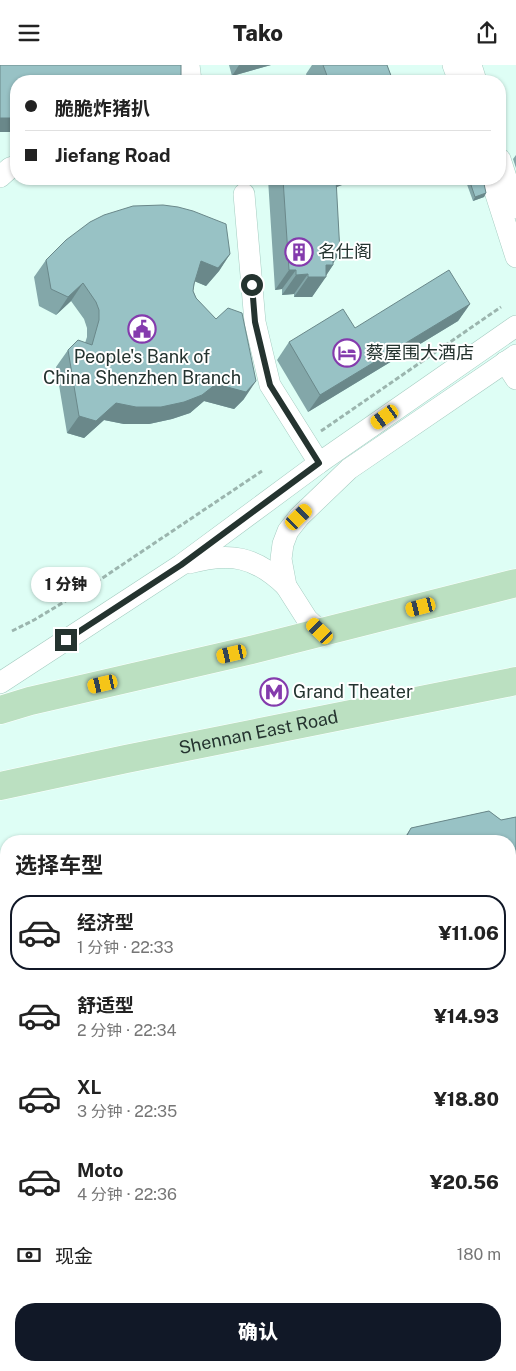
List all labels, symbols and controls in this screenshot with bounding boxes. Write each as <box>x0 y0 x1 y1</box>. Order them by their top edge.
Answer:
icon: menu <box>15 19 43 47</box>
icon: share <box>473 19 501 47</box>
text: Tako <box>233 20 283 46</box>
text: 脆脆炸猪扒 <box>55 97 150 119</box>
text: Jiefang Road <box>55 144 170 166</box>
building icon: 名仕阁 <box>284 237 314 267</box>
place label: 名仕阁 <box>318 241 372 262</box>
route start <box>241 274 263 296</box>
public building icon: People's Bank of China Shenzhen Branch <box>127 314 157 344</box>
hotel icon: 蔡屋围大酒店 <box>332 338 362 368</box>
place label: 蔡屋围大酒店 <box>366 342 474 363</box>
place label: People's Bank of China Shenzhen Branch <box>43 346 241 388</box>
car <box>368 402 401 432</box>
car <box>282 501 315 533</box>
callout: 1 分钟 <box>31 567 101 603</box>
text: 1 分钟 <box>45 575 87 594</box>
car <box>404 596 437 618</box>
car <box>303 615 336 647</box>
route end <box>55 629 77 651</box>
car <box>215 643 248 665</box>
car <box>86 673 119 695</box>
metro station icon: Grand Theater <box>259 677 289 707</box>
place label: Grand Theater <box>293 681 413 702</box>
street label: Shennan East Road <box>177 706 340 758</box>
text: 选择车型 <box>15 852 103 878</box>
icon: car <box>17 910 62 955</box>
text: 经济型 <box>77 911 134 933</box>
text: ¥11.06 <box>439 922 499 944</box>
text: 1 分钟 · 22:33 <box>77 938 173 957</box>
icon: car <box>17 993 62 1038</box>
text: 舒适型 <box>77 994 134 1016</box>
text: ¥14.93 <box>434 1005 499 1027</box>
text: 2 分钟 · 22:34 <box>77 1021 177 1040</box>
icon: car <box>17 1076 62 1121</box>
text: XL <box>77 1076 102 1098</box>
text: ¥18.80 <box>434 1088 499 1110</box>
text: 3 分钟 · 22:35 <box>77 1102 177 1121</box>
icon: car <box>17 1159 62 1204</box>
text: Moto <box>77 1159 123 1181</box>
text: ¥20.56 <box>430 1171 499 1193</box>
text: 4 分钟 · 22:36 <box>77 1185 177 1204</box>
icon: cash <box>15 1241 43 1269</box>
text: 现金 <box>55 1245 93 1267</box>
text: 180 m <box>457 1245 501 1264</box>
button: 确认 <box>15 1303 501 1361</box>

